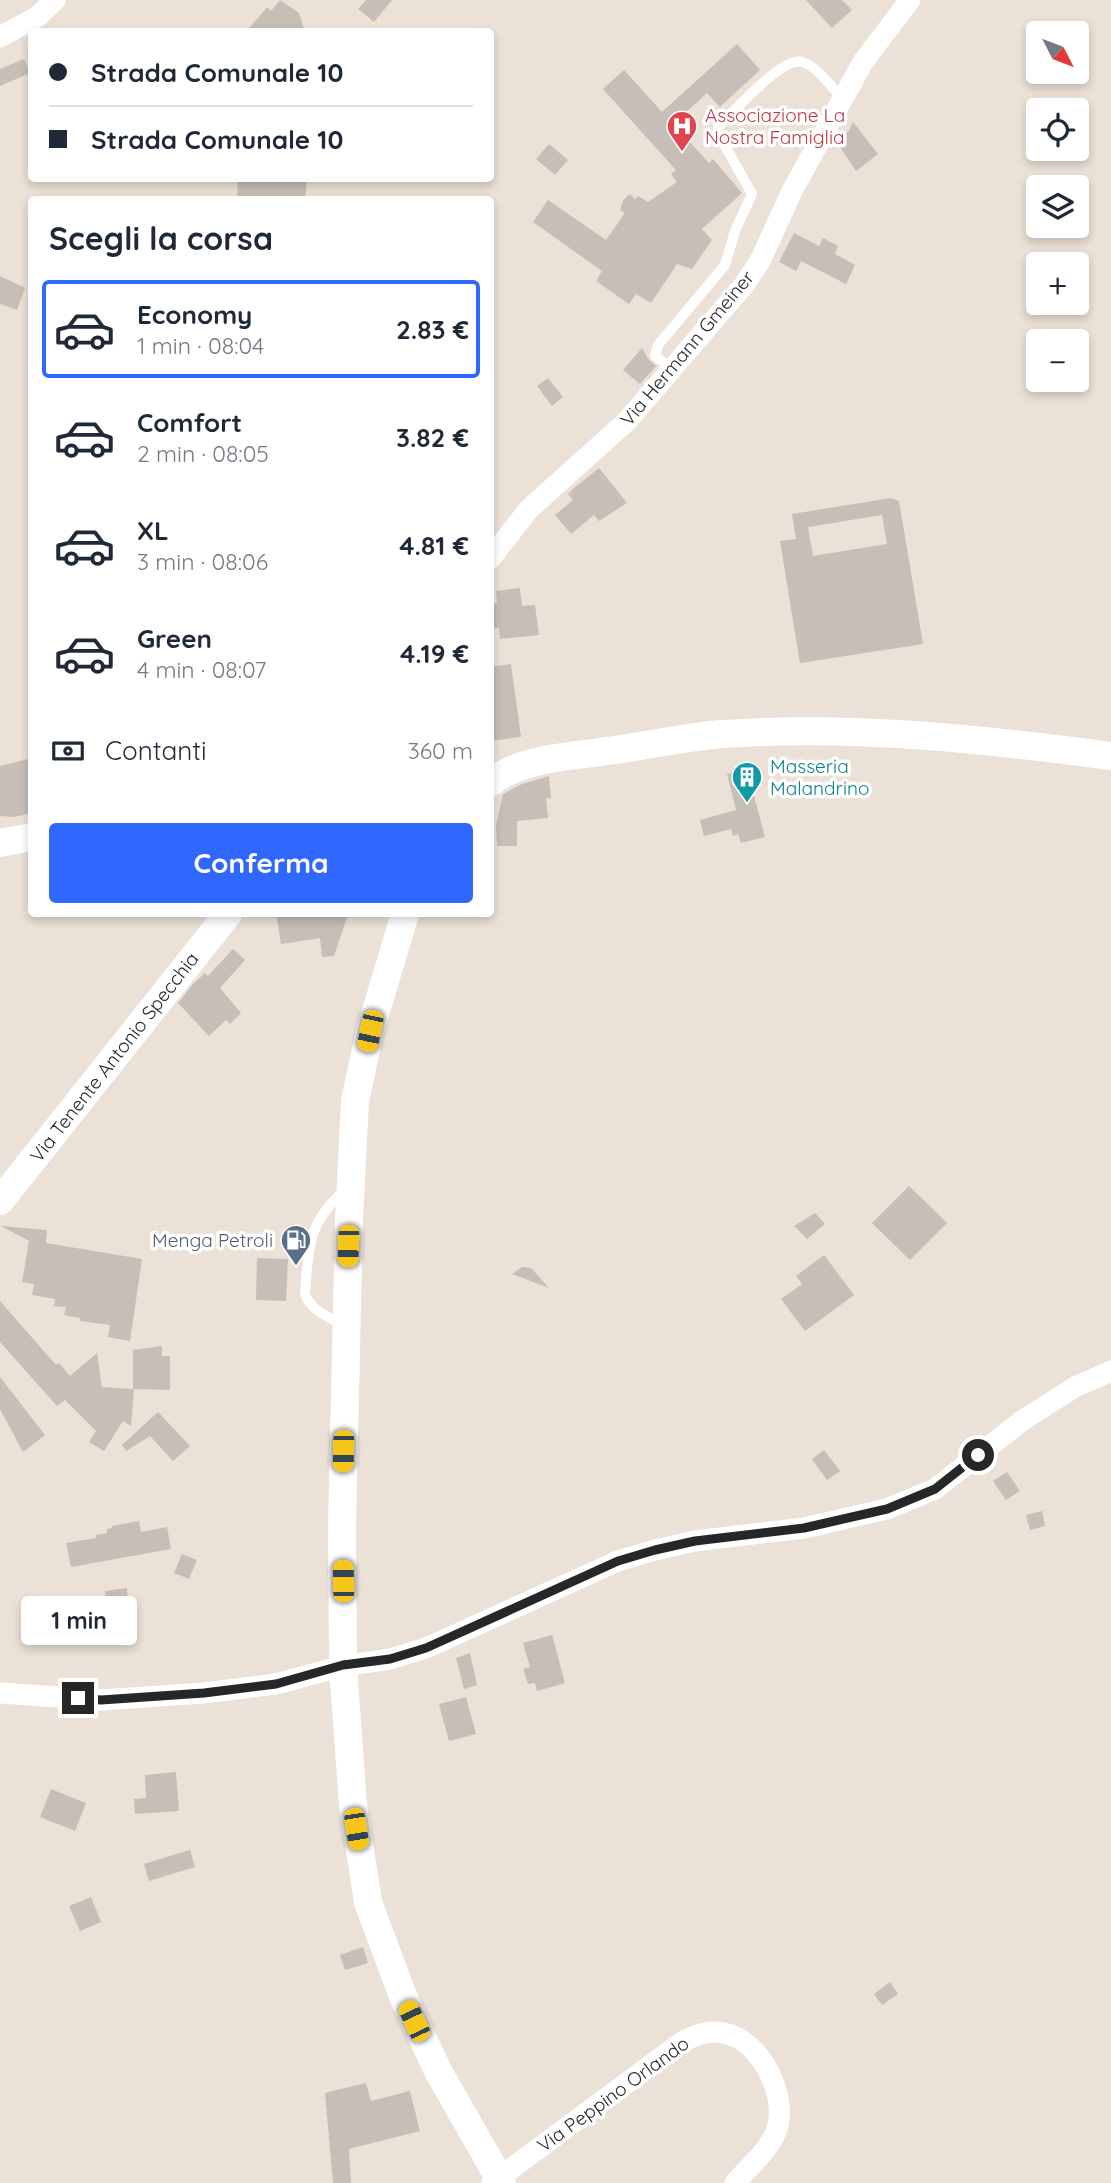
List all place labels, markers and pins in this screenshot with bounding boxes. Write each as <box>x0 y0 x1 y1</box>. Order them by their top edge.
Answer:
place label: Associazione La Nostra Famiglia <box>705 103 845 149</box>
hospital icon: Associazione La Nostra Famiglia <box>665 109 699 153</box>
place label: Masseria Malandrino <box>770 754 869 800</box>
building icon: Masseria Malandrino <box>730 760 764 804</box>
fuel station icon: Menga Petroli <box>279 1223 313 1267</box>
place label: Menga Petroli <box>152 1228 273 1252</box>

